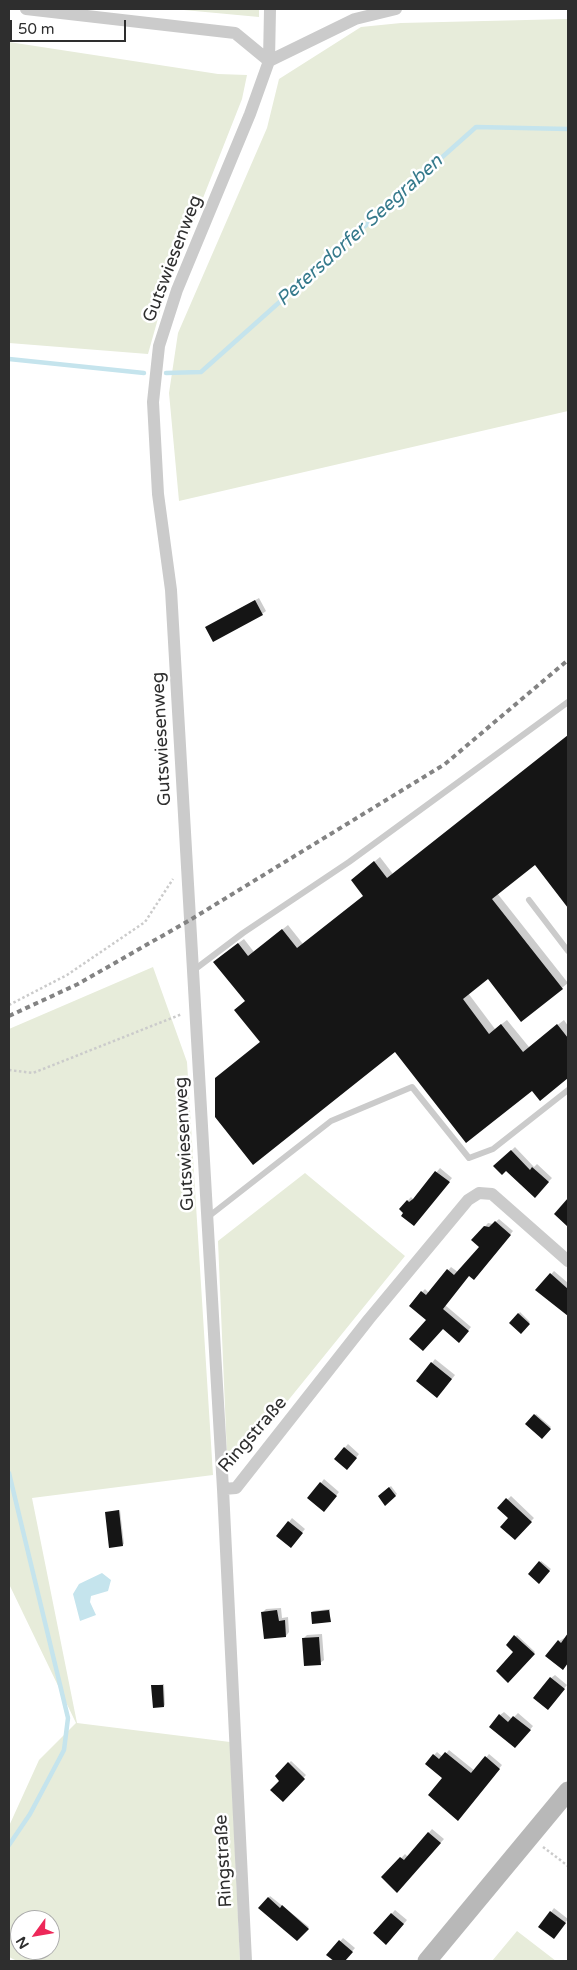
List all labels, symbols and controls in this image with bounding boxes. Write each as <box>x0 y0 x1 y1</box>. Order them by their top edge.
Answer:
scale bar <box>12 10 129 42</box>
text: 50 m <box>18 20 55 38</box>
water label: Petersdorfer Seegraben <box>272 150 448 312</box>
street label: Gutswiesenweg <box>139 192 207 326</box>
street label: Gutswiesenweg <box>148 671 176 807</box>
street label: Gutswiesenweg <box>171 1076 199 1212</box>
street label: Ringstraße <box>214 1393 292 1477</box>
street label: Ringstraße <box>211 1814 237 1908</box>
north arrow <box>10 1910 60 1960</box>
text: N <box>13 1933 33 1952</box>

